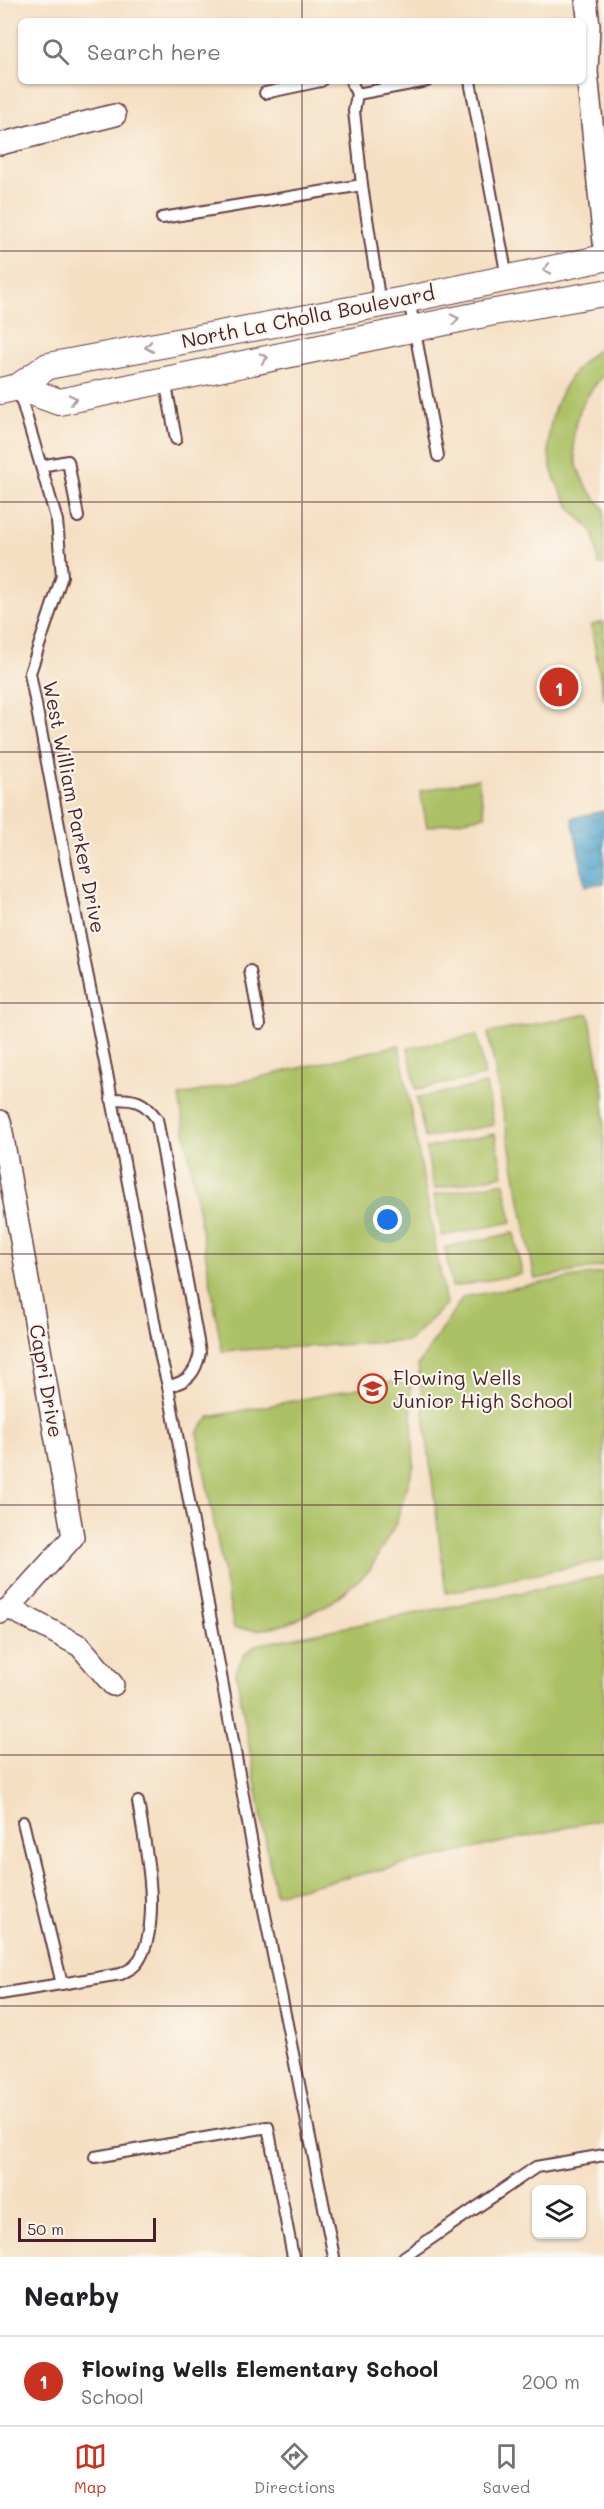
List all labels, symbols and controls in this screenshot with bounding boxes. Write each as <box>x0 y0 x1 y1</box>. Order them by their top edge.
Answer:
search box <box>18 18 586 84</box>
icon: search <box>39 35 72 68</box>
text: Search here <box>87 37 221 66</box>
one-way arrow <box>542 262 552 275</box>
street label: North La Cholla Boulevard <box>179 279 437 353</box>
one-way arrow <box>450 314 460 327</box>
one-way arrow <box>145 340 155 353</box>
one-way arrow <box>259 353 269 366</box>
one-way arrow <box>68 393 78 406</box>
pin: 1 <box>540 664 578 710</box>
street label: West William Parker Drive <box>38 678 112 935</box>
your location <box>373 1205 402 1234</box>
street label: Capri Drive <box>24 1322 70 1439</box>
place label: Flowing Wells Junior High School <box>393 1364 573 1413</box>
school or university icon: Flowing Wells Junior High School <box>356 1373 388 1405</box>
map controls <box>532 2185 586 2239</box>
button: layers <box>532 2185 586 2239</box>
scale bar <box>18 2215 156 2242</box>
text: 50 m <box>27 2218 64 2239</box>
text: Nearby <box>24 2279 119 2313</box>
text: Flowing Wells Elementary School <box>81 2354 438 2383</box>
text: 1 <box>39 2368 48 2394</box>
text: 200 m <box>522 2368 580 2394</box>
text: School <box>81 2383 144 2409</box>
tab: Map <box>74 2440 107 2497</box>
tab: Directions <box>254 2440 335 2497</box>
tab: Saved <box>483 2440 530 2497</box>

